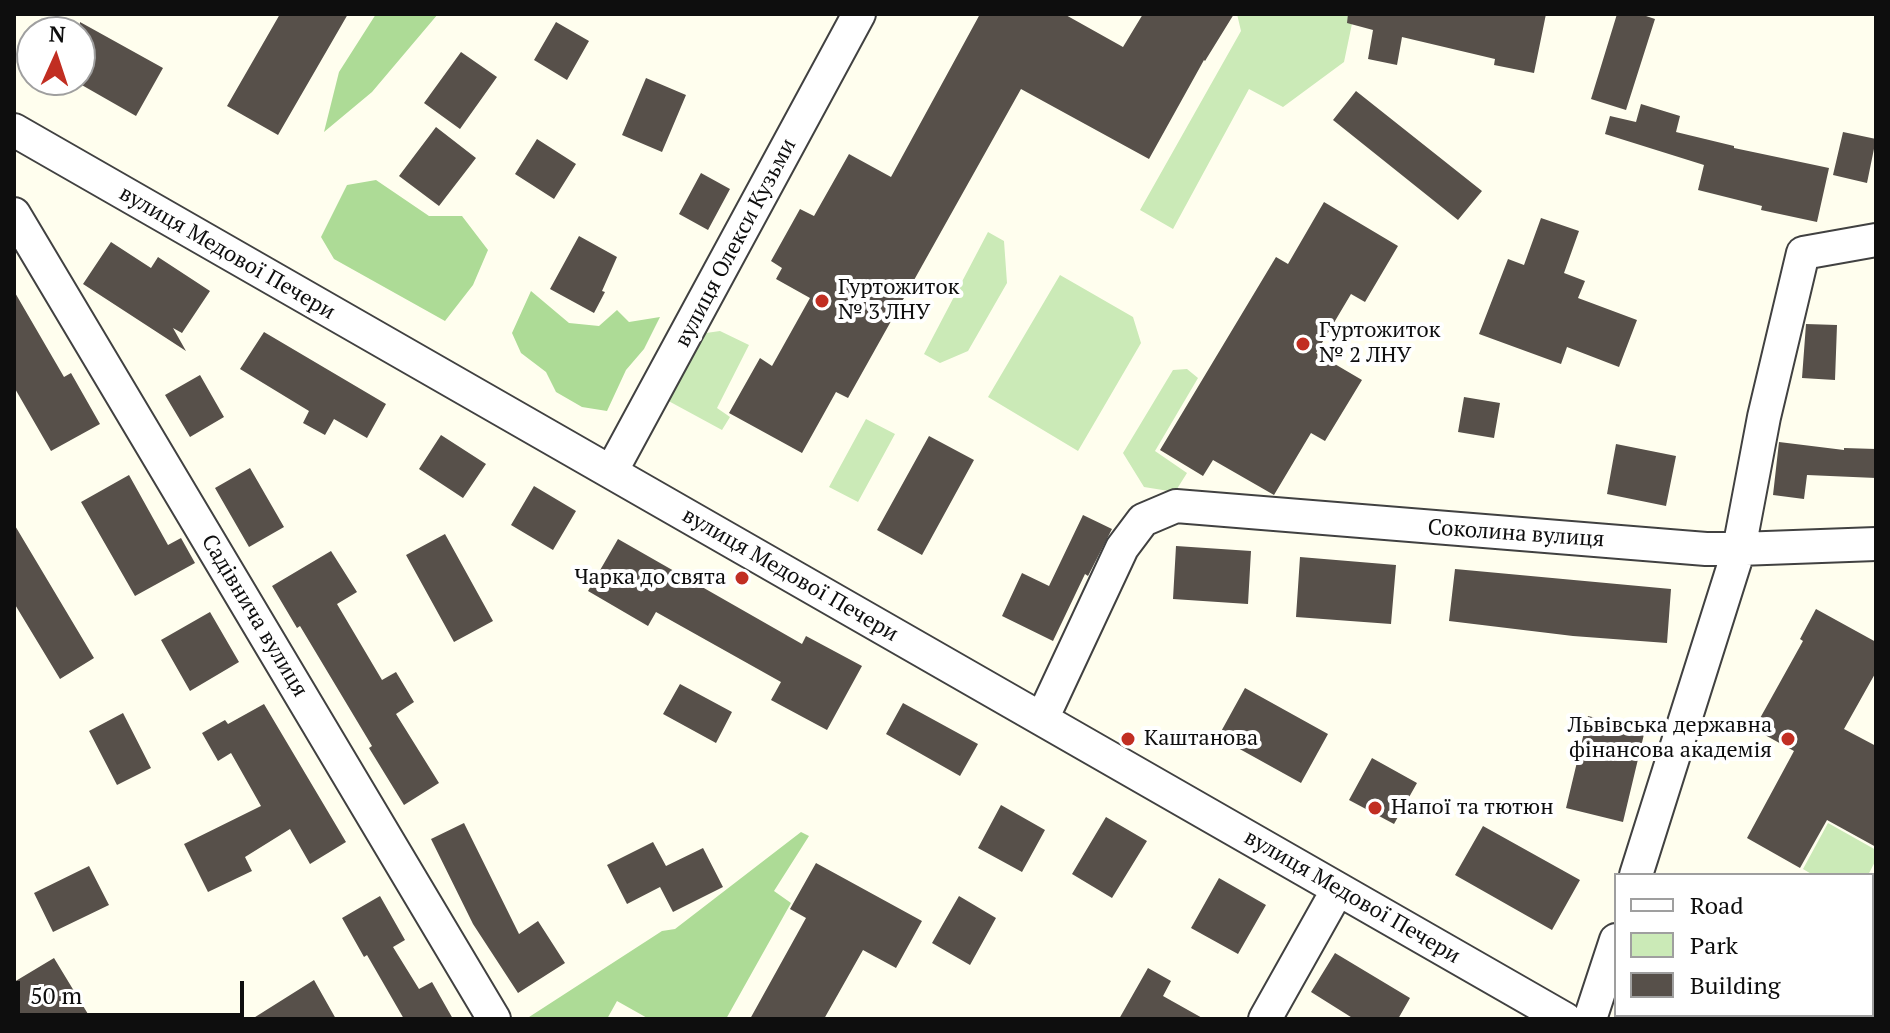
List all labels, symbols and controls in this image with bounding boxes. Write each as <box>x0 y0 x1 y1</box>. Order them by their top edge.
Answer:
north arrow <box>16 16 96 96</box>
text: N <box>48 19 66 48</box>
street label: вулиця Олекси Кузьми <box>670 134 802 352</box>
street label: вулиця Медової Печери <box>114 180 340 326</box>
place label: Гуртожиток № 3 ЛНУ <box>838 275 959 326</box>
marker: Гуртожиток № 3 ЛНУ <box>813 292 831 310</box>
place label: Гуртожиток № 2 ЛНУ <box>1319 318 1440 370</box>
marker: Гуртожиток № 2 ЛНУ <box>1294 335 1312 353</box>
street label: вулиця Медової Печери <box>677 502 903 648</box>
street label: Соколина вулиця <box>1427 515 1605 553</box>
street label: Садівнича вулиця <box>195 530 313 702</box>
place label: Чарка до свята <box>574 565 726 591</box>
marker: Чарка до свята <box>733 569 751 587</box>
place label: Львівська державна фінансова академія <box>1568 713 1772 764</box>
place label: Каштанова <box>1144 726 1258 752</box>
marker: Каштанова <box>1119 730 1137 748</box>
marker: Львівська державна фінансова академія <box>1779 730 1797 748</box>
place label: Напої та тютюн <box>1391 795 1554 821</box>
marker: Напої та тютюн <box>1366 799 1384 817</box>
street label: вулиця Медової Печери <box>1239 824 1465 970</box>
legend <box>1614 873 1874 1017</box>
text: Road <box>1690 889 1744 921</box>
text: Park <box>1690 929 1738 961</box>
scale bar <box>20 965 248 1015</box>
text: Building <box>1690 969 1780 1001</box>
text: 50 m <box>30 979 82 1011</box>

